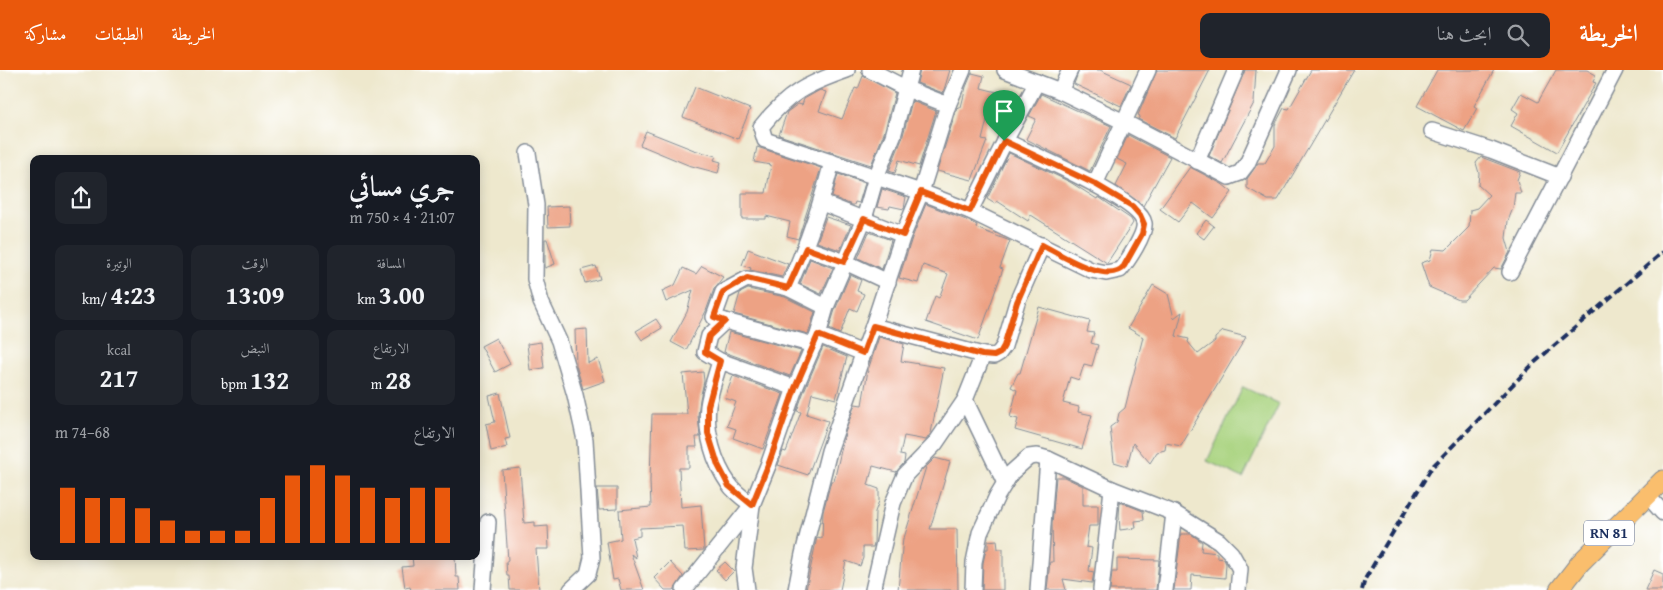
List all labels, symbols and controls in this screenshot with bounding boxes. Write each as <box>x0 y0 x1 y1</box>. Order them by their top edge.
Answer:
search box <box>1200 13 1550 58</box>
text: الخريطة <box>1580 15 1638 50</box>
text: ابحث هنا <box>1437 19 1492 47</box>
text: مشاركة <box>25 20 66 47</box>
text: الطبقات <box>94 20 143 47</box>
text: الخريطة <box>171 20 215 47</box>
icon: search <box>1504 21 1532 49</box>
pin <box>983 90 1025 141</box>
icon: arrive <box>990 97 1018 125</box>
text: جري مسائي <box>349 165 455 206</box>
button: share <box>55 172 107 224</box>
text: 21:07 · 4 × 750 m <box>350 205 455 229</box>
text: الوتيرة <box>106 253 132 273</box>
text: الوقت <box>242 253 268 273</box>
text: المسافة <box>377 253 405 273</box>
text: 4:23 <box>110 277 156 313</box>
text: 13:09 <box>226 277 284 313</box>
text: 3.00 <box>379 277 425 313</box>
text: /km <box>82 289 110 309</box>
text: km <box>357 289 379 309</box>
text: النبض <box>241 338 269 358</box>
text: الارتفاع <box>373 338 409 358</box>
text: kcal <box>107 340 131 360</box>
text: 217 <box>100 360 138 396</box>
text: 132 <box>250 362 289 398</box>
text: 28 <box>385 362 411 398</box>
text: bpm <box>221 374 250 394</box>
text: m <box>371 374 385 394</box>
text: 68–74 m <box>55 420 110 444</box>
text: الارتفاع <box>413 420 455 444</box>
road number: RN 81 <box>1584 520 1634 546</box>

